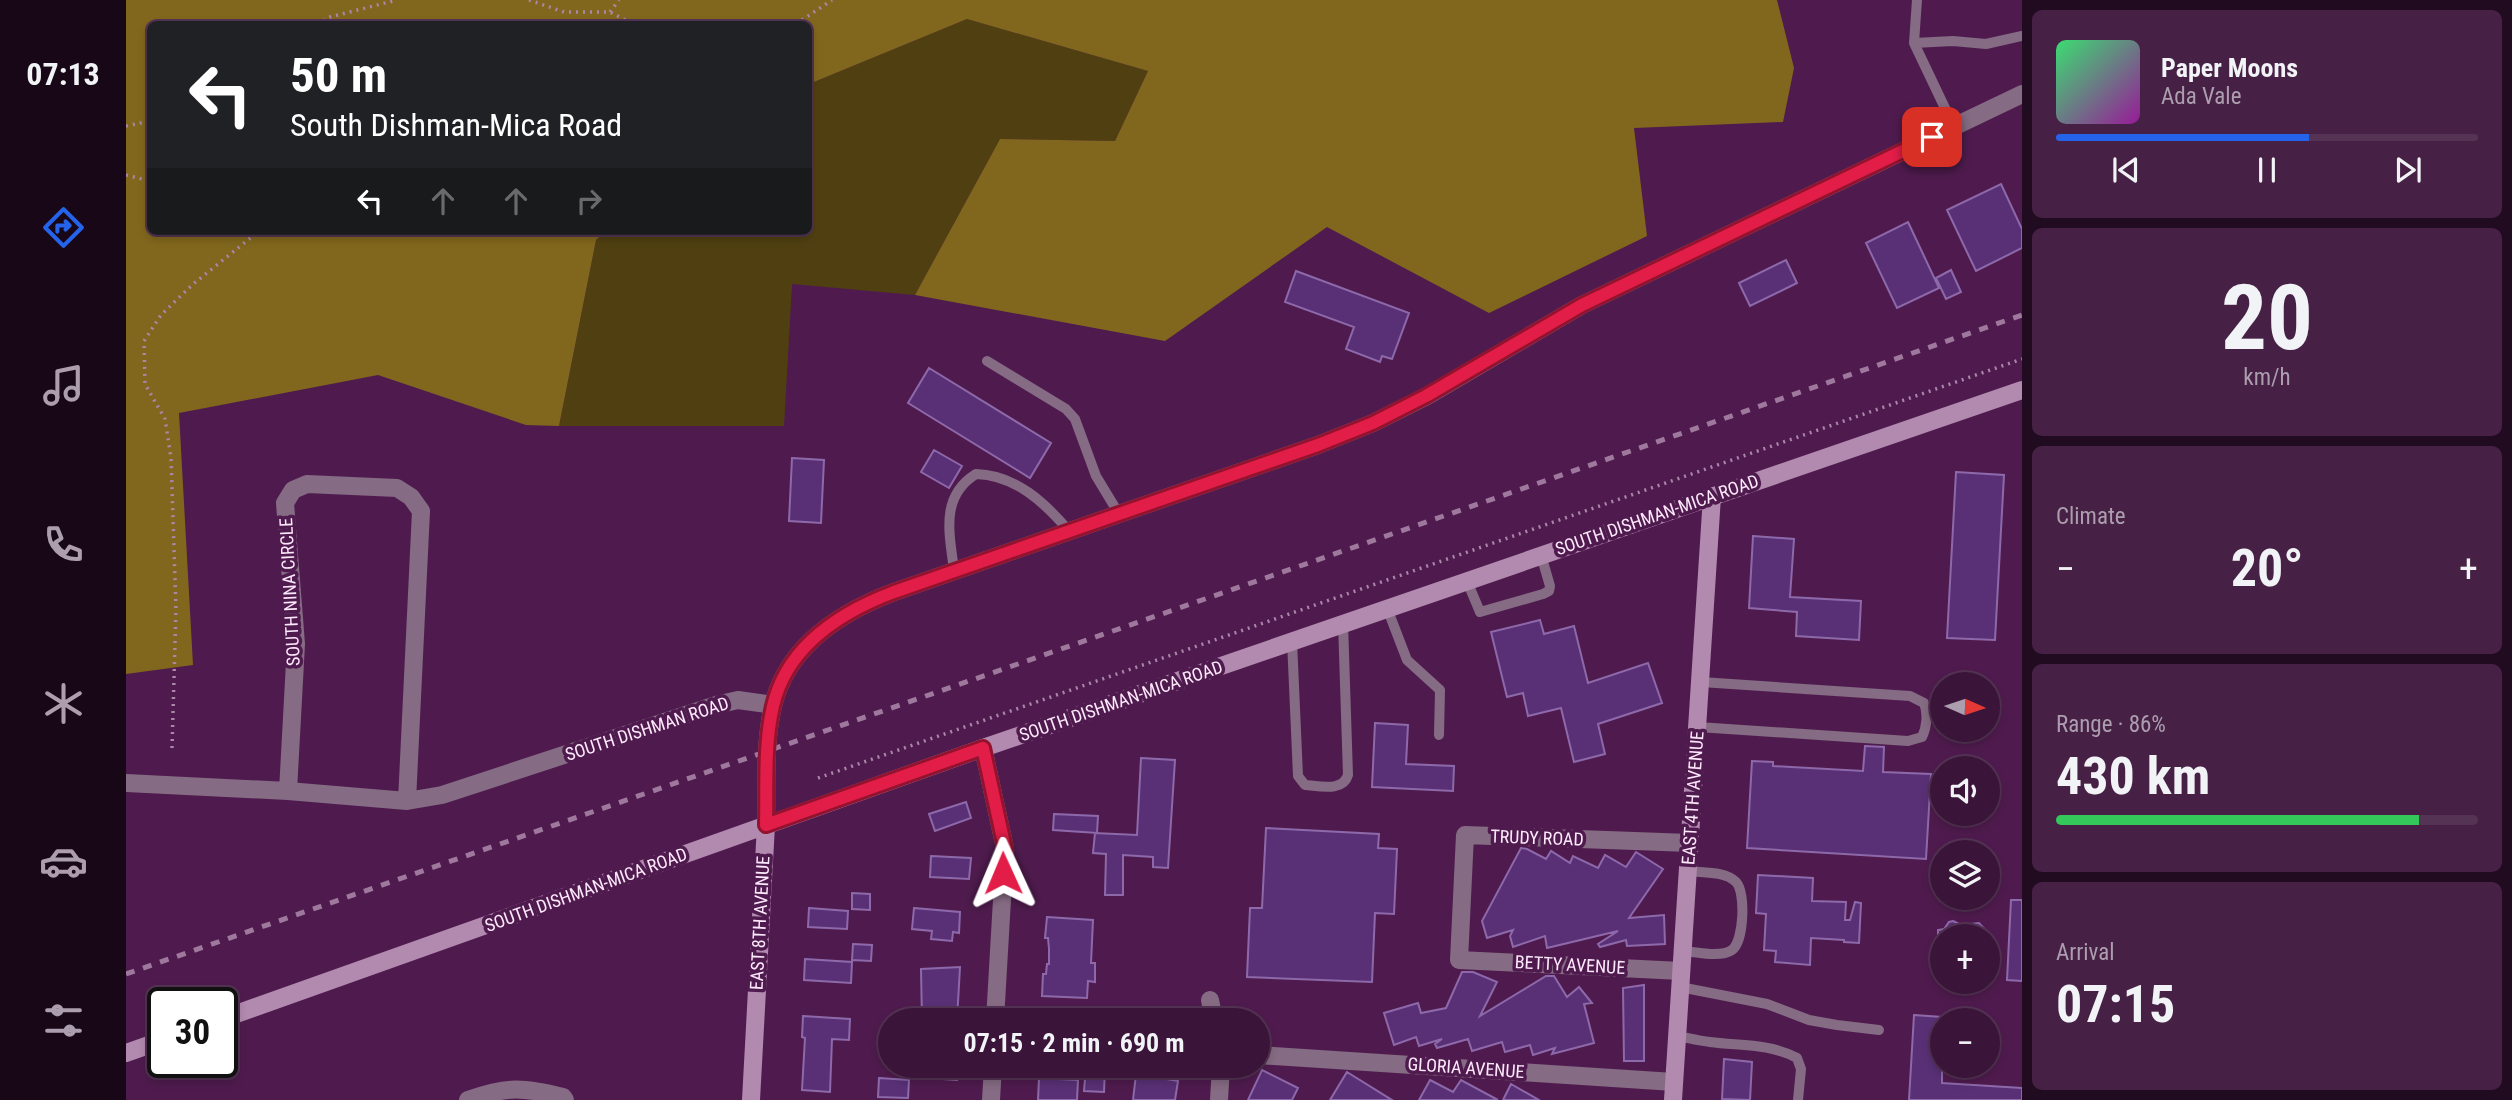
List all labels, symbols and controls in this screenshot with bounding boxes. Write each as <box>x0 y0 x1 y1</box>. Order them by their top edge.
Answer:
text: 50 m <box>290 47 387 104</box>
icon: left <box>175 49 266 140</box>
text: Paper Moons <box>2161 53 2298 83</box>
text: 07:13 <box>26 55 100 93</box>
text: Ada Vale <box>2161 83 2241 110</box>
text: South Dishman-Mica Road <box>290 106 622 144</box>
pin <box>1902 107 1962 167</box>
icon: arrive <box>1913 118 1951 156</box>
icon: previous <box>2107 151 2145 189</box>
icon: pause <box>2248 151 2286 189</box>
icon: next <box>2389 151 2427 189</box>
icon: left <box>351 182 389 220</box>
icon: ahead <box>424 182 462 220</box>
icon: ahead <box>497 182 535 220</box>
icon: right <box>570 182 608 220</box>
icon: directions <box>39 203 88 252</box>
text: 20 <box>2221 265 2313 371</box>
icon: music <box>39 361 88 410</box>
text: km/h <box>2243 364 2291 391</box>
street label: SOUTH DISHMAN-MICA ROAD <box>1552 470 1761 559</box>
text: Climate <box>2056 503 2126 530</box>
street label: SOUTH NINA CIRCLE <box>275 517 304 667</box>
icon: phone <box>39 520 88 569</box>
text: 20° <box>2231 538 2303 599</box>
text: − <box>2056 547 2075 591</box>
text: + <box>2459 547 2478 591</box>
street label: SOUTH DISHMAN-MICA ROAD <box>1016 656 1225 745</box>
north arrow <box>1930 672 2000 742</box>
map controls <box>1930 672 2000 1078</box>
icon: climate <box>39 679 88 728</box>
street label: SOUTH DISHMAN ROAD <box>563 692 731 765</box>
text: Range · 86% <box>2056 711 2166 738</box>
street label: EAST 4TH AVENUE <box>1677 730 1708 866</box>
text: 430 km <box>2056 746 2210 807</box>
button: sound <box>1930 756 2000 826</box>
street label: TRUDY ROAD <box>1490 825 1584 850</box>
position arrow <box>966 836 1040 910</box>
icon: car <box>39 837 88 886</box>
button: layers <box>1930 840 2000 910</box>
street label: SOUTH DISHMAN-MICA ROAD <box>482 843 690 936</box>
street label: EAST 8TH AVENUE <box>746 855 774 991</box>
button: + <box>1930 924 2000 994</box>
text: Arrival <box>2056 939 2115 966</box>
street label: BETTY AVENUE <box>1514 951 1626 978</box>
text: 07:15 <box>2056 974 2175 1035</box>
speed limit sign: 30 <box>147 987 238 1078</box>
icon: filters <box>39 996 88 1045</box>
button: − <box>1930 1008 2000 1078</box>
text: 07:15 · 2 min · 690 m <box>964 1028 1184 1058</box>
street label: GLORIA AVENUE <box>1407 1053 1525 1082</box>

